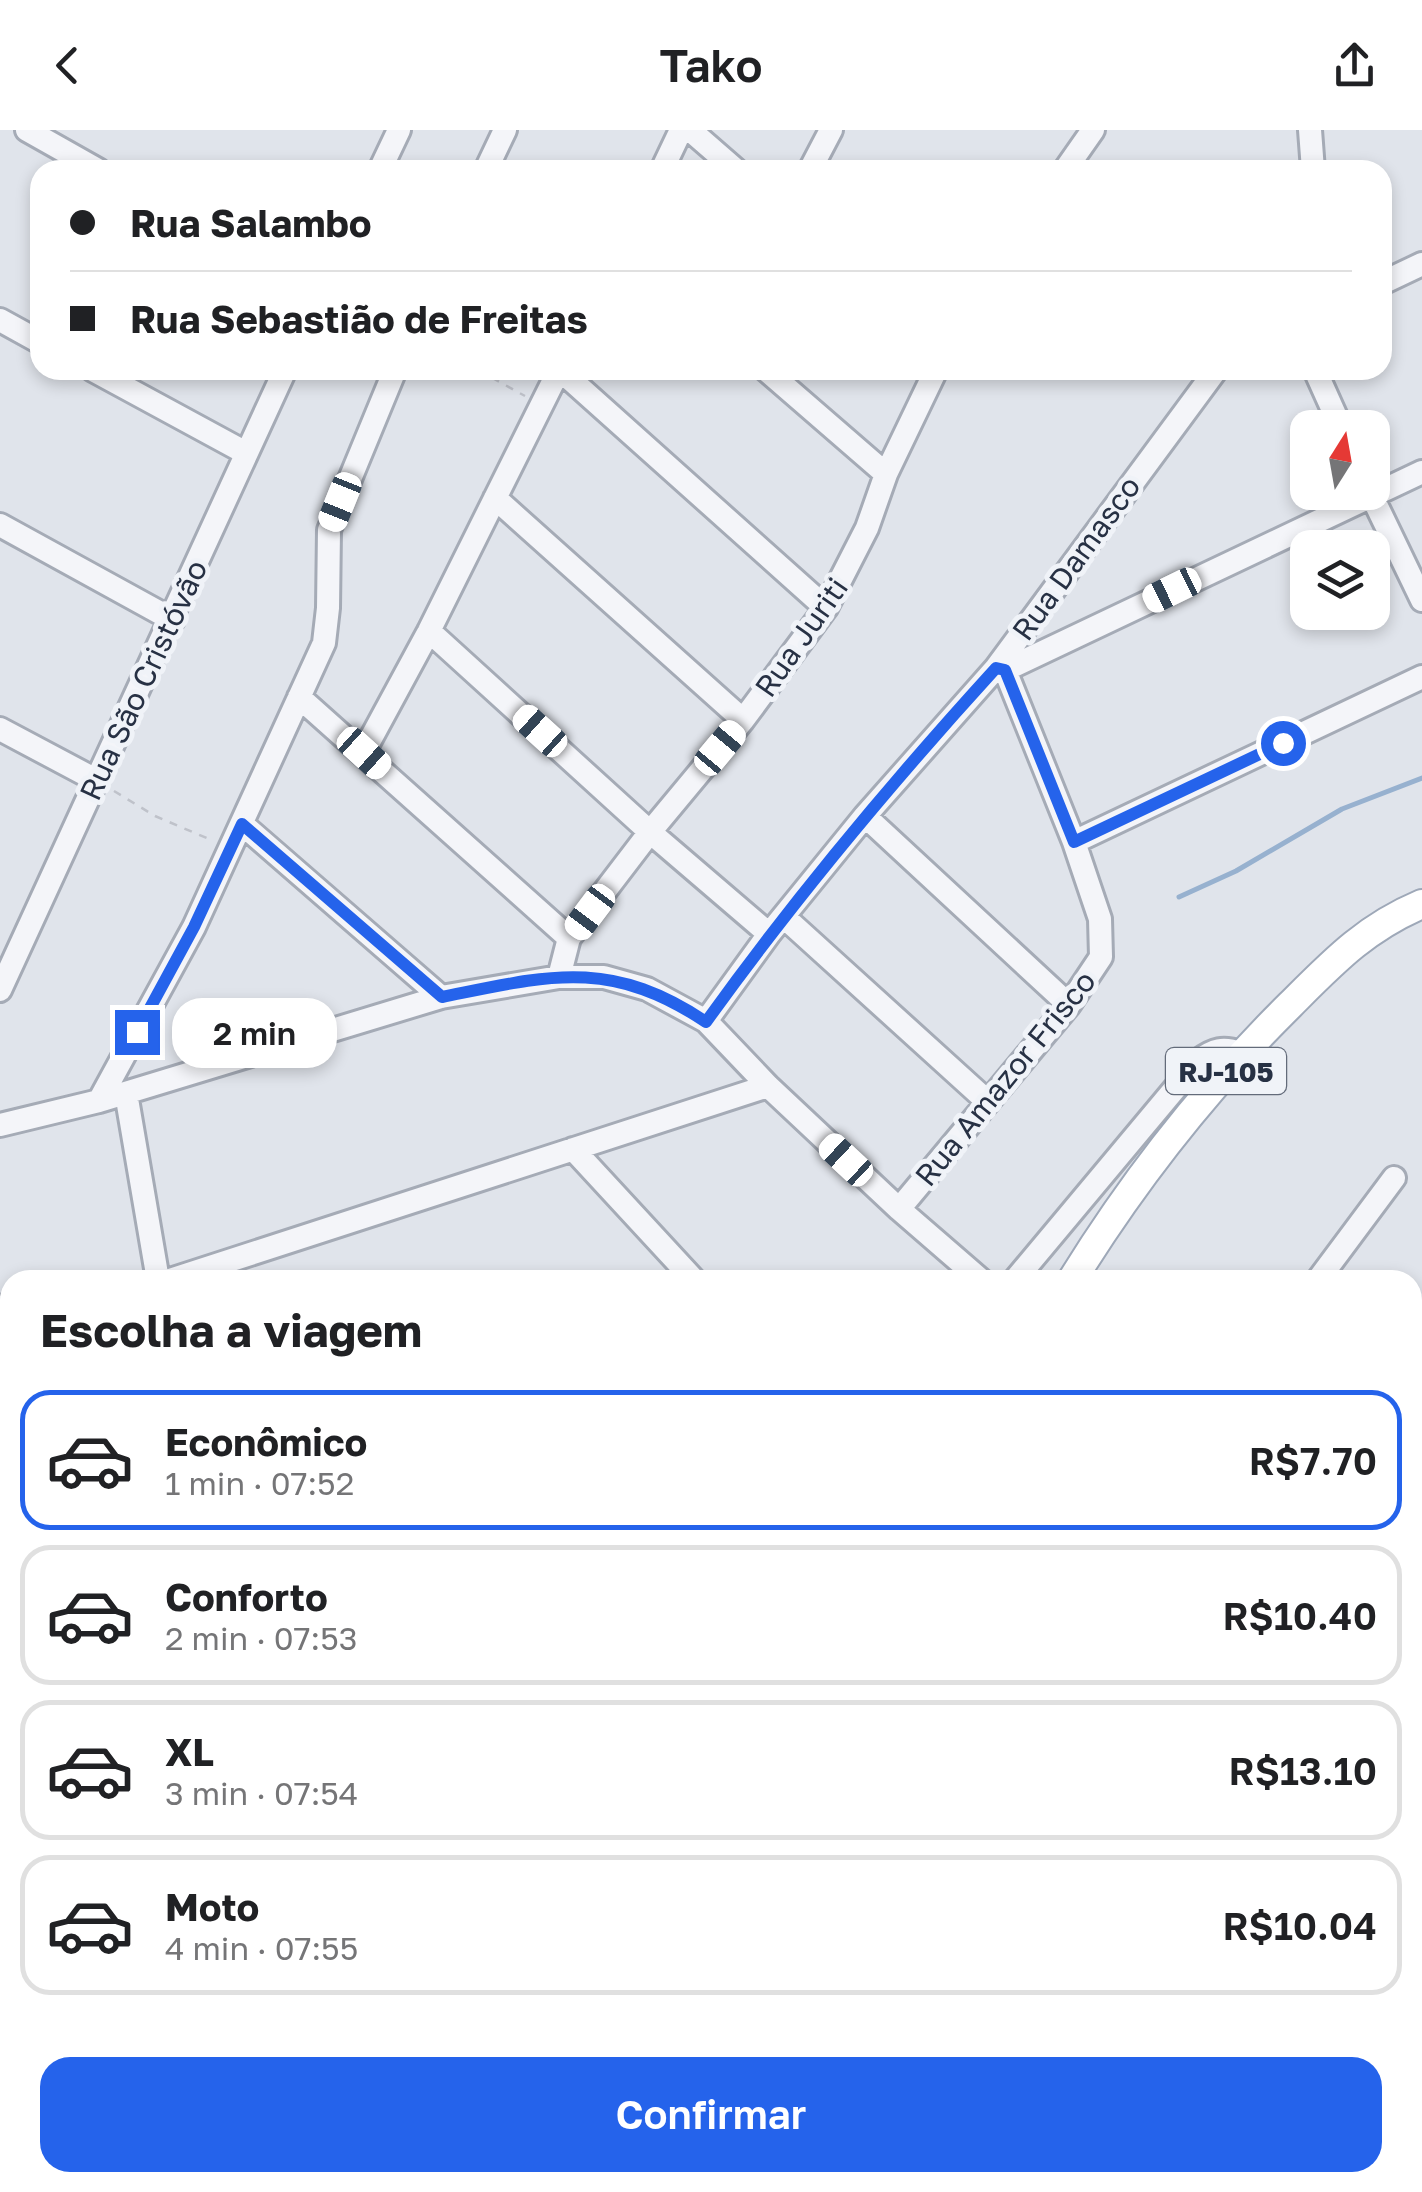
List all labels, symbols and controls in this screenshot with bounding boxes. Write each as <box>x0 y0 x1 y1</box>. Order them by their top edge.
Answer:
icon: back <box>40 38 95 93</box>
text: Tako <box>659 38 763 92</box>
icon: share <box>1327 38 1382 93</box>
text: Rua Salambo <box>130 200 372 245</box>
text: Rua Sebastião de Freitas <box>130 296 588 341</box>
north arrow <box>1290 410 1390 510</box>
map controls <box>1290 410 1390 630</box>
car <box>315 469 365 535</box>
street label: Rua Damasco <box>1004 469 1148 647</box>
button: layers <box>1290 530 1390 630</box>
street label: Rua São Cristóvão <box>72 554 214 806</box>
car <box>1138 563 1206 617</box>
street label: Rua Juriti <box>747 571 855 703</box>
car <box>508 700 572 762</box>
car <box>689 715 751 781</box>
route start <box>1261 721 1306 766</box>
car <box>332 722 396 784</box>
car <box>560 879 620 945</box>
street label: Rua Amazor Frisco <box>907 963 1103 1193</box>
callout: 2 min <box>172 997 337 1067</box>
route end <box>115 1010 160 1055</box>
text: 2 min <box>213 1014 296 1052</box>
road number: RJ-105 <box>1166 1048 1286 1094</box>
car <box>814 1129 878 1191</box>
text: Escolha a viagem <box>40 1303 422 1357</box>
icon: car <box>45 1415 135 1505</box>
text: Econômico <box>165 1419 367 1464</box>
text: R$7.70 <box>1249 1438 1377 1483</box>
text: 1 min · 07:52 <box>165 1464 354 1502</box>
icon: car <box>45 1570 135 1660</box>
text: Conforto <box>165 1574 328 1619</box>
text: R$10.40 <box>1222 1593 1377 1638</box>
text: 2 min · 07:53 <box>165 1619 357 1657</box>
icon: car <box>45 1725 135 1815</box>
text: XL <box>165 1729 214 1774</box>
text: R$13.10 <box>1228 1748 1377 1793</box>
text: 3 min · 07:54 <box>165 1774 358 1812</box>
icon: car <box>45 1880 135 1970</box>
text: Moto <box>165 1884 259 1929</box>
text: R$10.04 <box>1222 1903 1377 1948</box>
text: 4 min · 07:55 <box>165 1929 358 1967</box>
button: Confirmar <box>40 2057 1382 2172</box>

